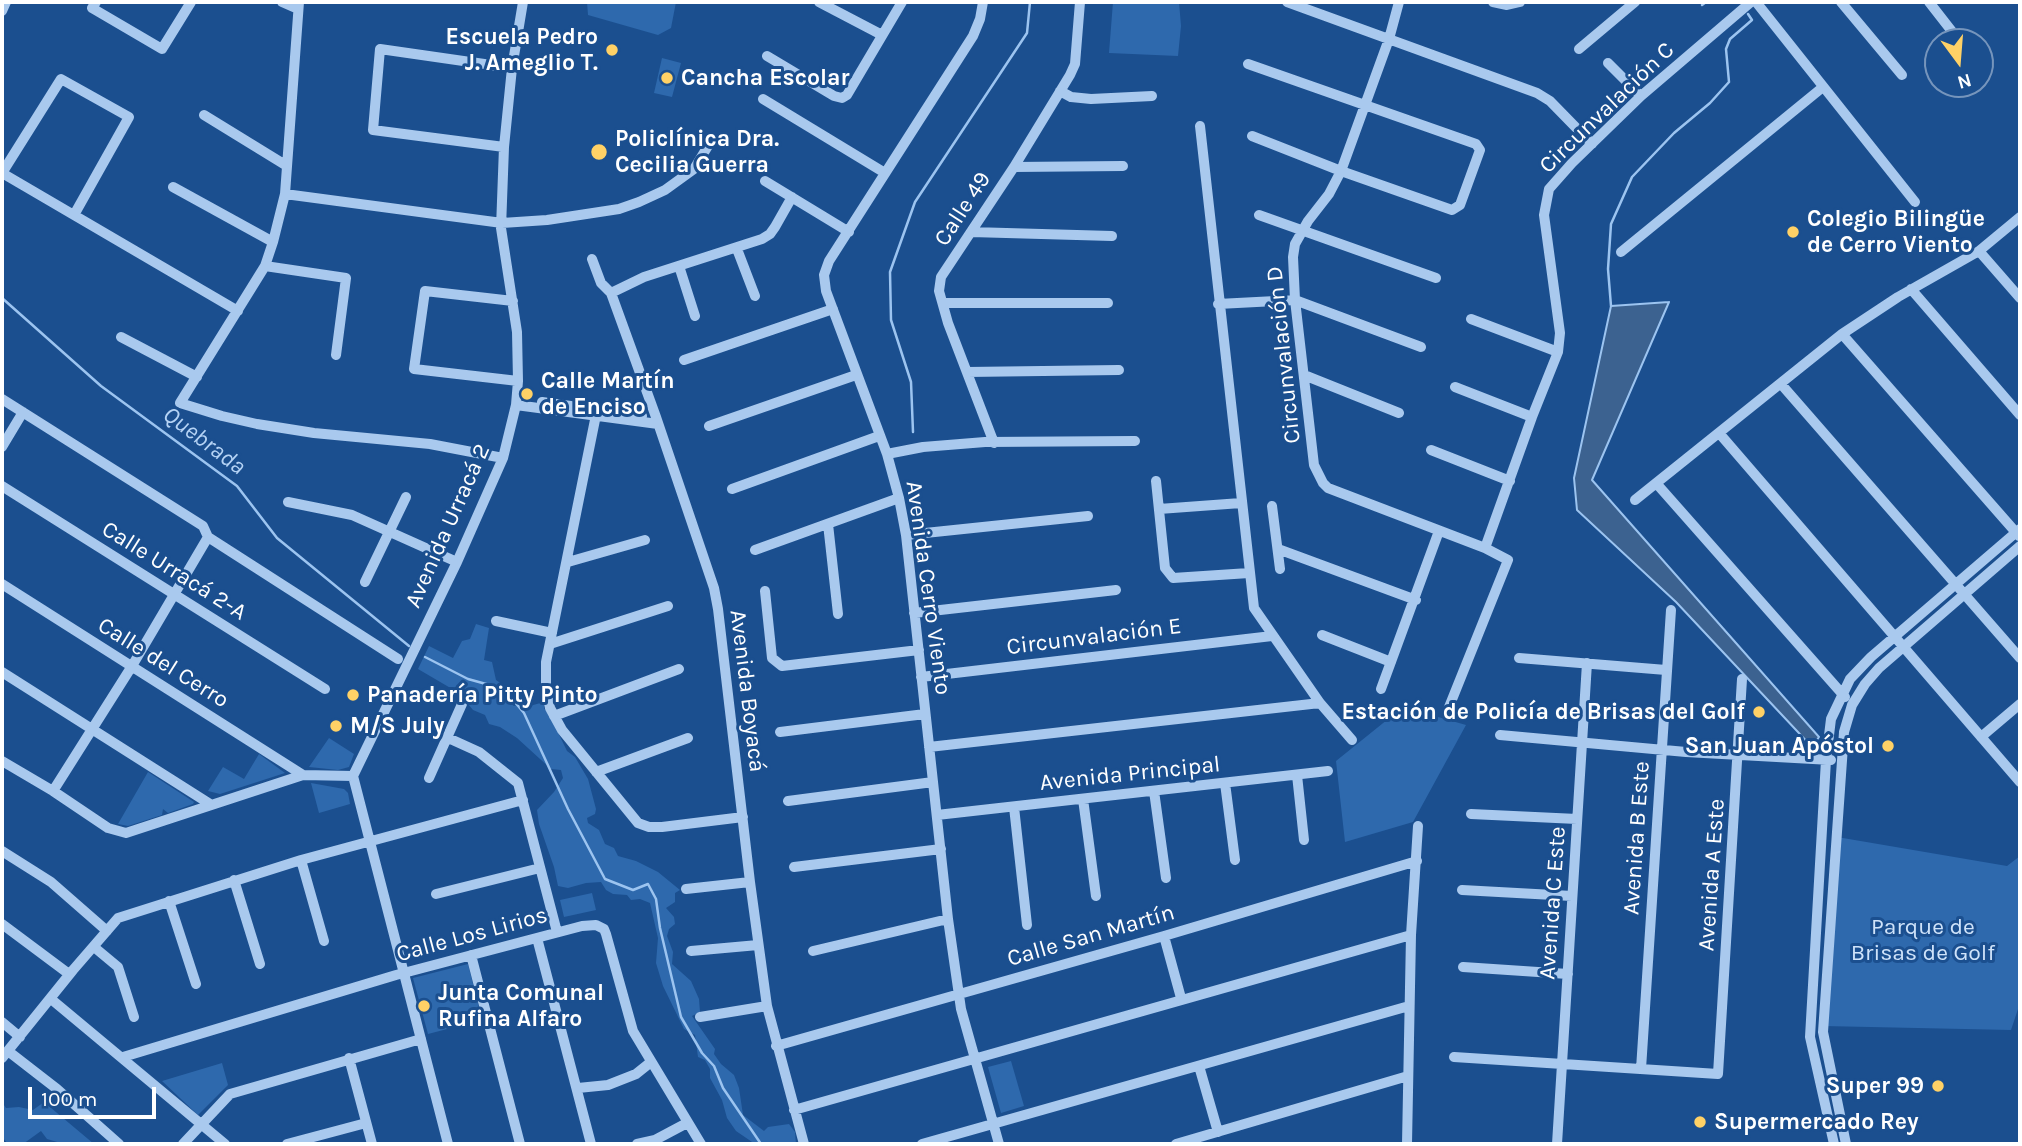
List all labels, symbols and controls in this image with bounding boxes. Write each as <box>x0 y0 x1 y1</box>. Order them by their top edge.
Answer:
place label: Escuela Pedro J. Ameglio T. <box>446 23 598 77</box>
north arrow <box>1924 28 1994 98</box>
street label: Circunvalación C <box>1534 37 1680 179</box>
marker: Escuela Pedro J. Ameglio T. <box>604 42 620 58</box>
place label: Cancha Escolar <box>681 64 849 92</box>
text: N <box>1955 69 1974 94</box>
marker: Cancha Escolar <box>659 70 675 86</box>
place label: Policlínica Dra. Cecilia Guerra <box>615 125 779 179</box>
marker: Policlínica Dra. Cecilia Guerra <box>589 142 609 162</box>
street label: Calle 49 <box>929 167 997 251</box>
place label: Colegio Bilingüe de Cerro Viento <box>1807 205 1985 259</box>
marker: Colegio Bilingüe de Cerro Viento <box>1785 224 1801 240</box>
street label: Circunvalación D <box>1261 265 1307 445</box>
place label: Calle Martín de Enciso <box>541 367 675 421</box>
marker: Calle Martín de Enciso <box>519 386 535 402</box>
water label: Quebrada <box>157 401 251 481</box>
street label: Avenida Urracá 2 <box>400 440 496 612</box>
street label: Avenida Cerro Viento <box>899 479 957 697</box>
street label: Calle Urracá 2-A <box>96 515 252 627</box>
street label: Avenida Boyacá <box>723 608 771 774</box>
street label: Calle del Cerro <box>92 612 234 714</box>
street label: Circunvalación E <box>1005 613 1183 661</box>
place label: Panadería Pitty Pinto <box>367 681 598 709</box>
marker: Panadería Pitty Pinto <box>345 687 361 703</box>
place label: Estación de Policía de Brisas del Golf <box>1342 698 1745 726</box>
marker: Estación de Policía de Brisas del Golf <box>1751 704 1767 720</box>
place label: M/S July <box>350 712 445 740</box>
marker: M/S July <box>328 718 344 734</box>
place label: San Juan Apóstol <box>1685 732 1874 760</box>
marker: San Juan Apóstol <box>1880 738 1896 754</box>
street label: Avenida Principal <box>1038 751 1222 797</box>
street label: Avenida B Este <box>1618 760 1656 916</box>
street label: Avenida A Este <box>1693 798 1731 952</box>
street label: Avenida C Este <box>1534 825 1572 981</box>
street label: Calle San Martín <box>1004 899 1178 973</box>
street label: Calle Los Lirios <box>393 902 551 968</box>
park label: Parque de Brisas de Golf <box>1851 913 1995 967</box>
place label: Junta Comunal Rufina Alfaro <box>438 979 604 1033</box>
marker: Junta Comunal Rufina Alfaro <box>416 998 432 1014</box>
scale bar <box>32 1072 159 1116</box>
place label: Super 99 <box>1826 1072 1924 1100</box>
marker: Super 99 <box>1930 1078 1946 1094</box>
text: 100 m <box>41 1087 98 1111</box>
place label: Supermercado Rey <box>1714 1108 1919 1136</box>
marker: Supermercado Rey <box>1692 1114 1708 1130</box>

